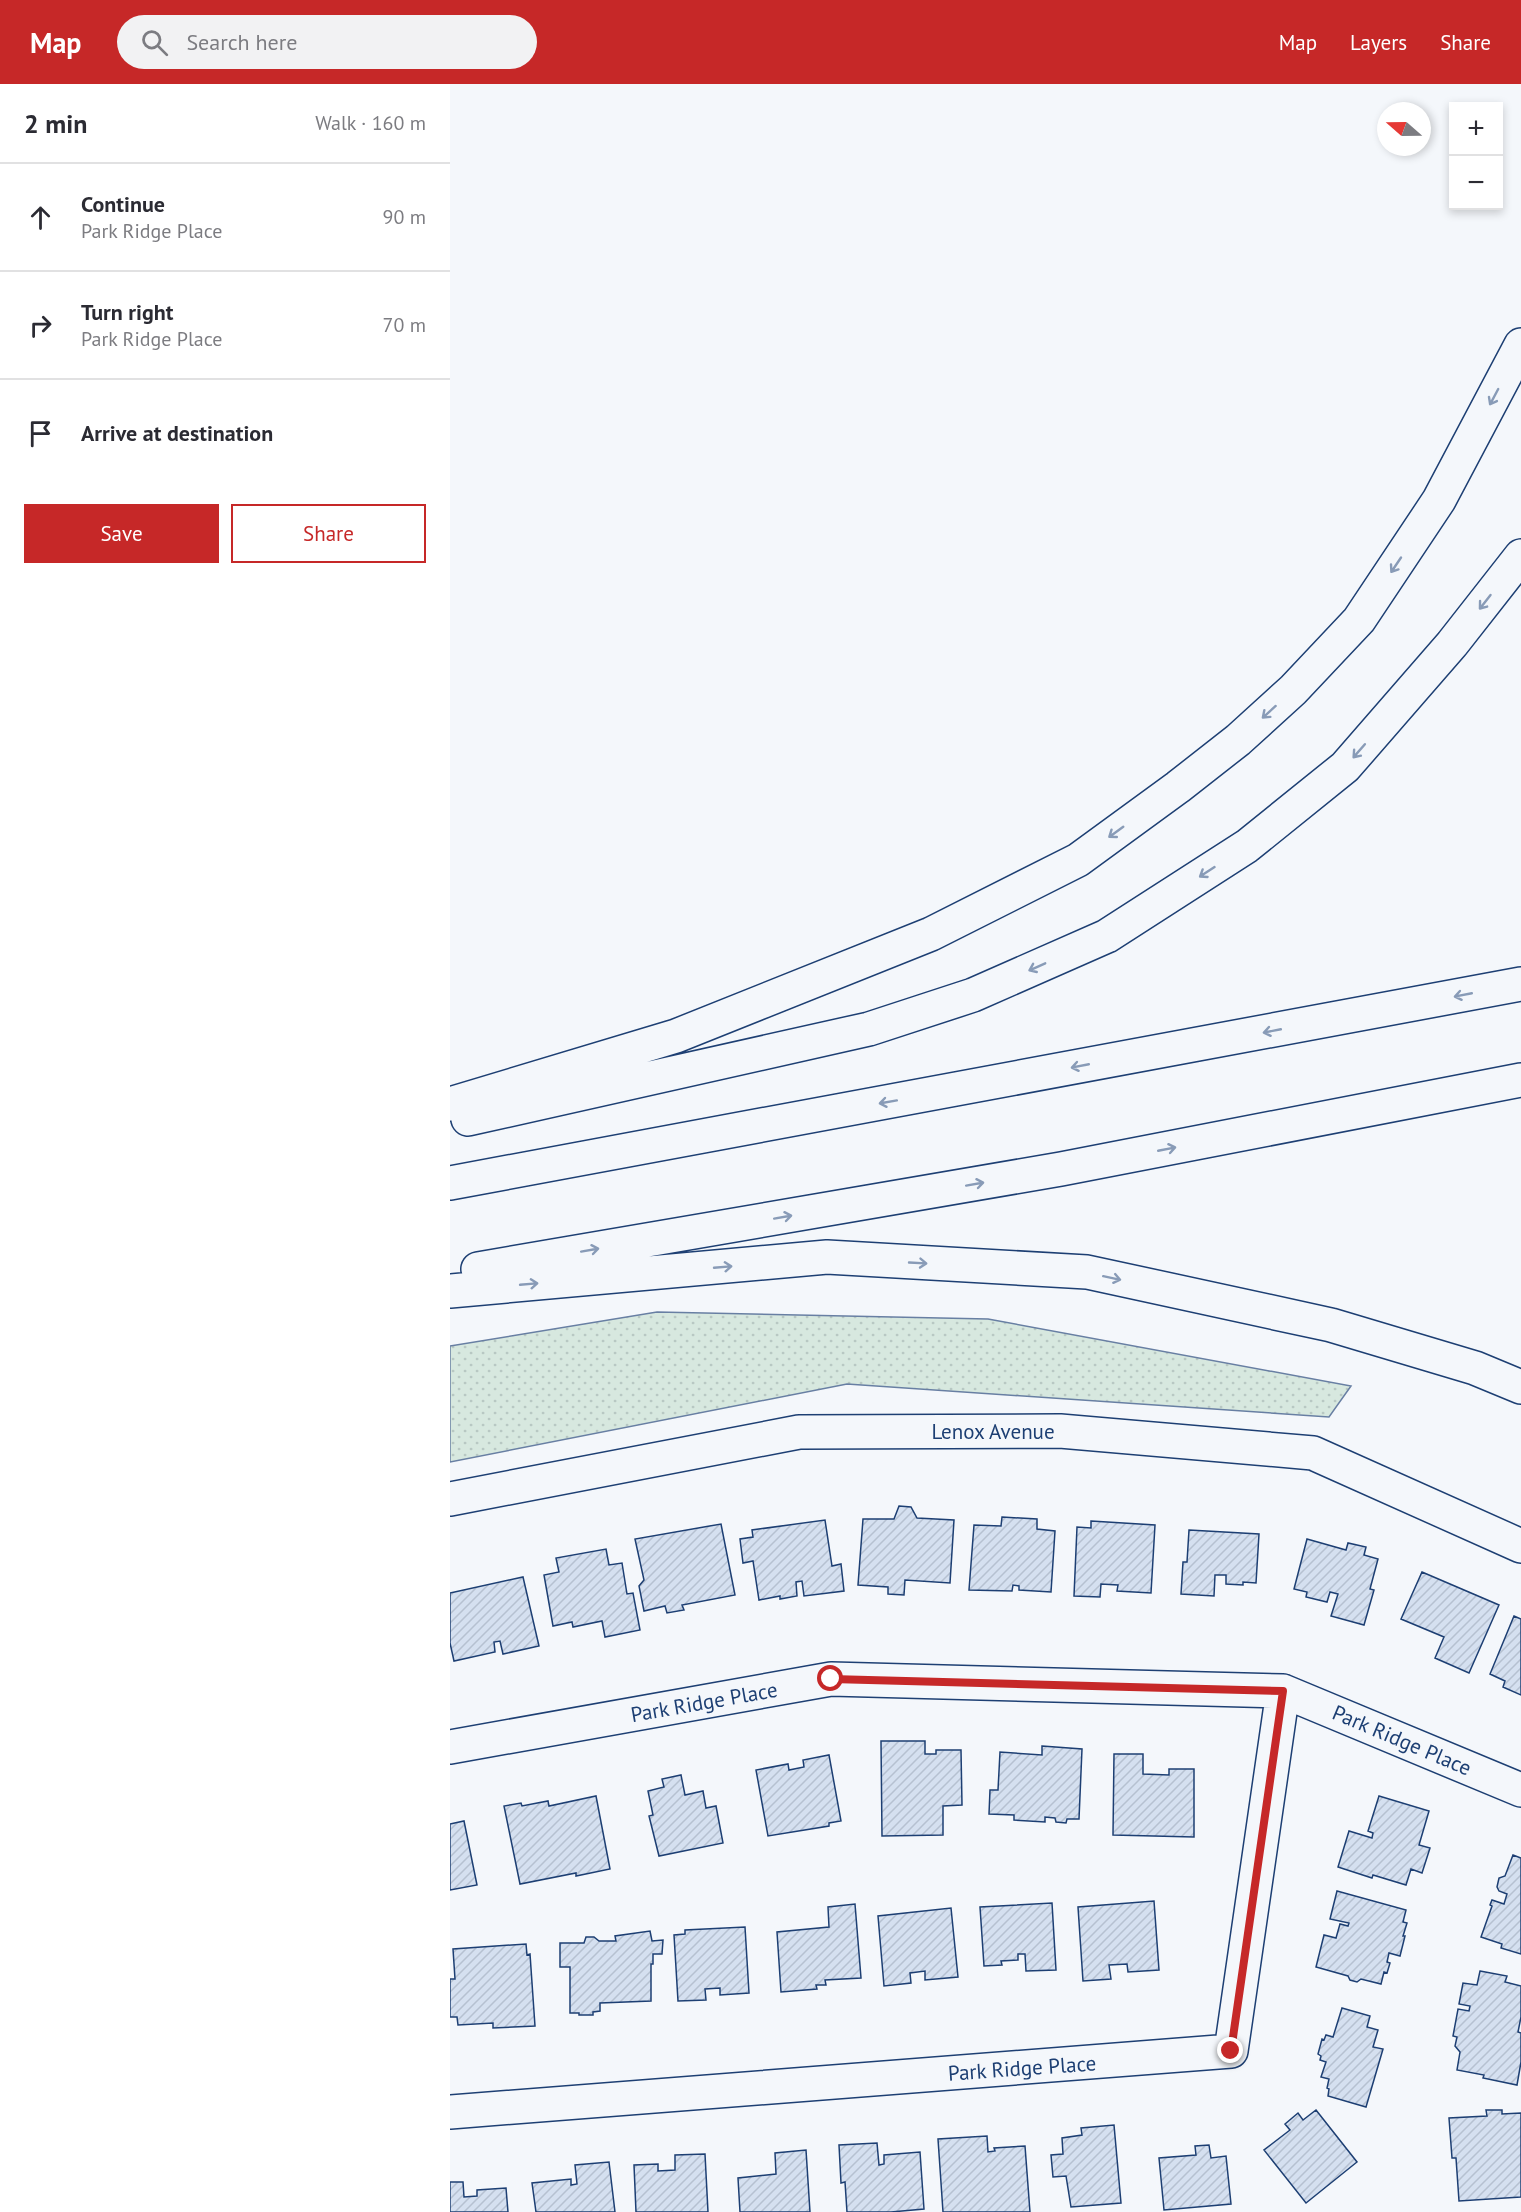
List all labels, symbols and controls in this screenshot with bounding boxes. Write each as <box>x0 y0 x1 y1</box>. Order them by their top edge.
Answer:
search box <box>117 15 537 69</box>
text: Map <box>30 24 81 61</box>
icon: search <box>138 26 171 59</box>
text: Search here <box>186 28 297 56</box>
text: Map <box>1279 29 1317 56</box>
text: Layers <box>1350 29 1407 56</box>
text: Share <box>1440 29 1491 56</box>
north arrow <box>1377 102 1431 156</box>
map controls <box>1449 102 1503 210</box>
button: + <box>1449 102 1503 156</box>
text: 2 min <box>24 107 87 140</box>
text: Walk · 160 m <box>315 110 426 136</box>
button: − <box>1449 156 1503 210</box>
text: Continue <box>81 190 165 218</box>
icon: ahead <box>24 201 57 234</box>
text: 90 m <box>383 204 426 230</box>
text: Park Ridge Place <box>81 218 222 244</box>
text: Turn right <box>81 298 173 326</box>
icon: right <box>24 309 57 342</box>
text: 70 m <box>383 312 426 338</box>
text: Park Ridge Place <box>81 326 222 352</box>
one-way arrow <box>1488 387 1499 405</box>
icon: arrive <box>24 417 57 450</box>
text: Arrive at destination <box>81 419 273 447</box>
button: Save <box>24 504 219 563</box>
button: Share <box>231 504 426 563</box>
one-way arrow <box>1390 556 1402 573</box>
one-way arrow <box>1478 594 1491 610</box>
one-way arrow <box>1262 705 1277 719</box>
one-way arrow <box>1352 743 1366 758</box>
one-way arrow <box>1108 826 1124 838</box>
one-way arrow <box>1199 867 1216 879</box>
one-way arrow <box>1029 962 1047 973</box>
one-way arrow <box>1454 990 1474 1001</box>
one-way arrow <box>1263 1025 1282 1036</box>
one-way arrow <box>1071 1061 1090 1072</box>
one-way arrow <box>879 1097 899 1108</box>
one-way arrow <box>1156 1143 1176 1154</box>
one-way arrow <box>965 1178 984 1189</box>
one-way arrow <box>772 1211 792 1222</box>
one-way arrow <box>580 1244 600 1255</box>
one-way arrow <box>907 1257 927 1268</box>
one-way arrow <box>713 1261 733 1272</box>
one-way arrow <box>1102 1273 1121 1284</box>
one-way arrow <box>519 1278 539 1289</box>
street label: Lenox Avenue <box>931 1418 1055 1445</box>
route start <box>817 1665 843 1691</box>
street label: Park Ridge Place <box>629 1676 779 1728</box>
street label: Park Ridge Place <box>1328 1699 1476 1781</box>
route end <box>1217 2037 1243 2063</box>
street label: Park Ridge Place <box>947 2049 1097 2087</box>

